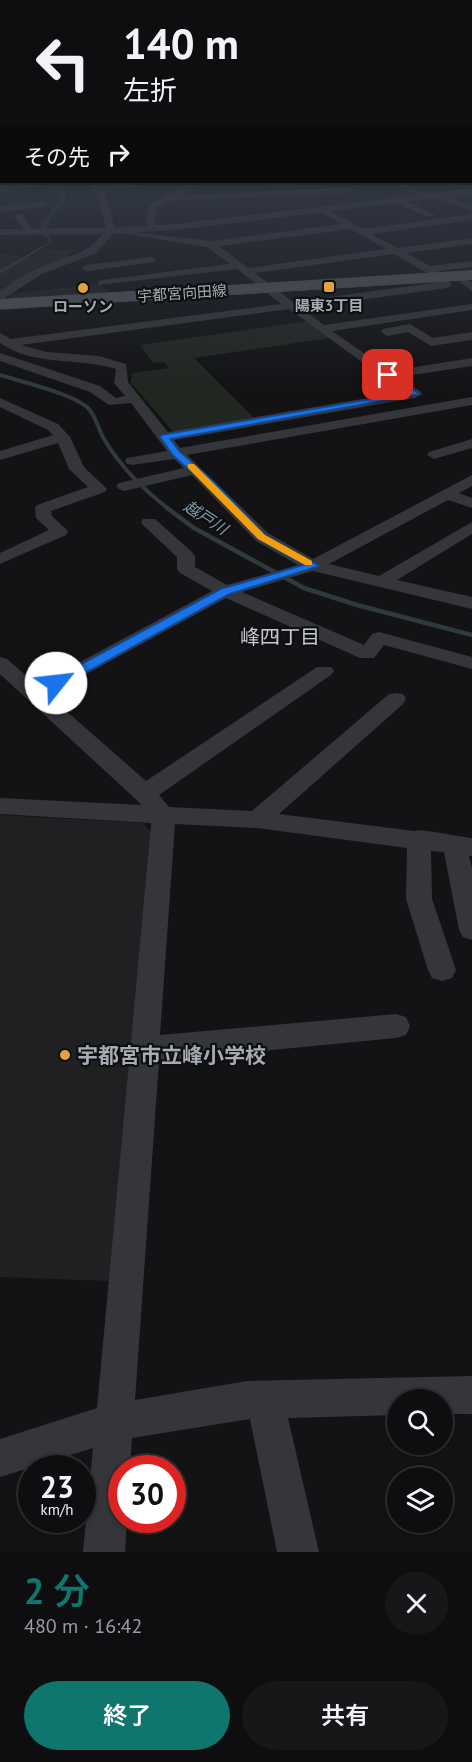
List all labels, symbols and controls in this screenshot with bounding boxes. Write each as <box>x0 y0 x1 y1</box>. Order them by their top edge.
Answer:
text: 140 m <box>123 16 239 71</box>
icon: left <box>24 24 102 102</box>
text: 左折 <box>123 73 177 107</box>
icon: right <box>102 138 135 171</box>
text: その先 <box>24 143 90 171</box>
street label: 宇都宮向田線 <box>136 280 228 306</box>
marker: 陽東3丁目 <box>322 280 336 294</box>
marker: ローソン <box>76 281 90 295</box>
place label: 陽東3丁目 <box>295 296 363 315</box>
place label: ローソン <box>53 297 113 316</box>
pin <box>362 349 413 400</box>
icon: arrive <box>371 358 404 391</box>
water label: 越戸川 <box>180 496 233 540</box>
district label: 峰四丁目 <box>240 624 320 650</box>
position arrow <box>24 651 88 715</box>
place label: 宇都宮市立峰小学校 <box>77 1042 266 1069</box>
marker: 宇都宮市立峰小学校 <box>58 1048 72 1062</box>
map controls <box>387 1389 453 1533</box>
button: search <box>387 1389 453 1455</box>
speed limit sign: 30 <box>108 1455 186 1533</box>
text: 23 <box>40 1467 74 1506</box>
button: layers <box>387 1467 453 1533</box>
text: km/h <box>41 1500 73 1519</box>
text: 2 分 <box>24 1567 90 1614</box>
button: close <box>385 1572 448 1635</box>
text: 480 m · 16:42 <box>24 1613 142 1639</box>
button: 終了 <box>24 1681 230 1750</box>
button: 共有 <box>242 1681 448 1750</box>

